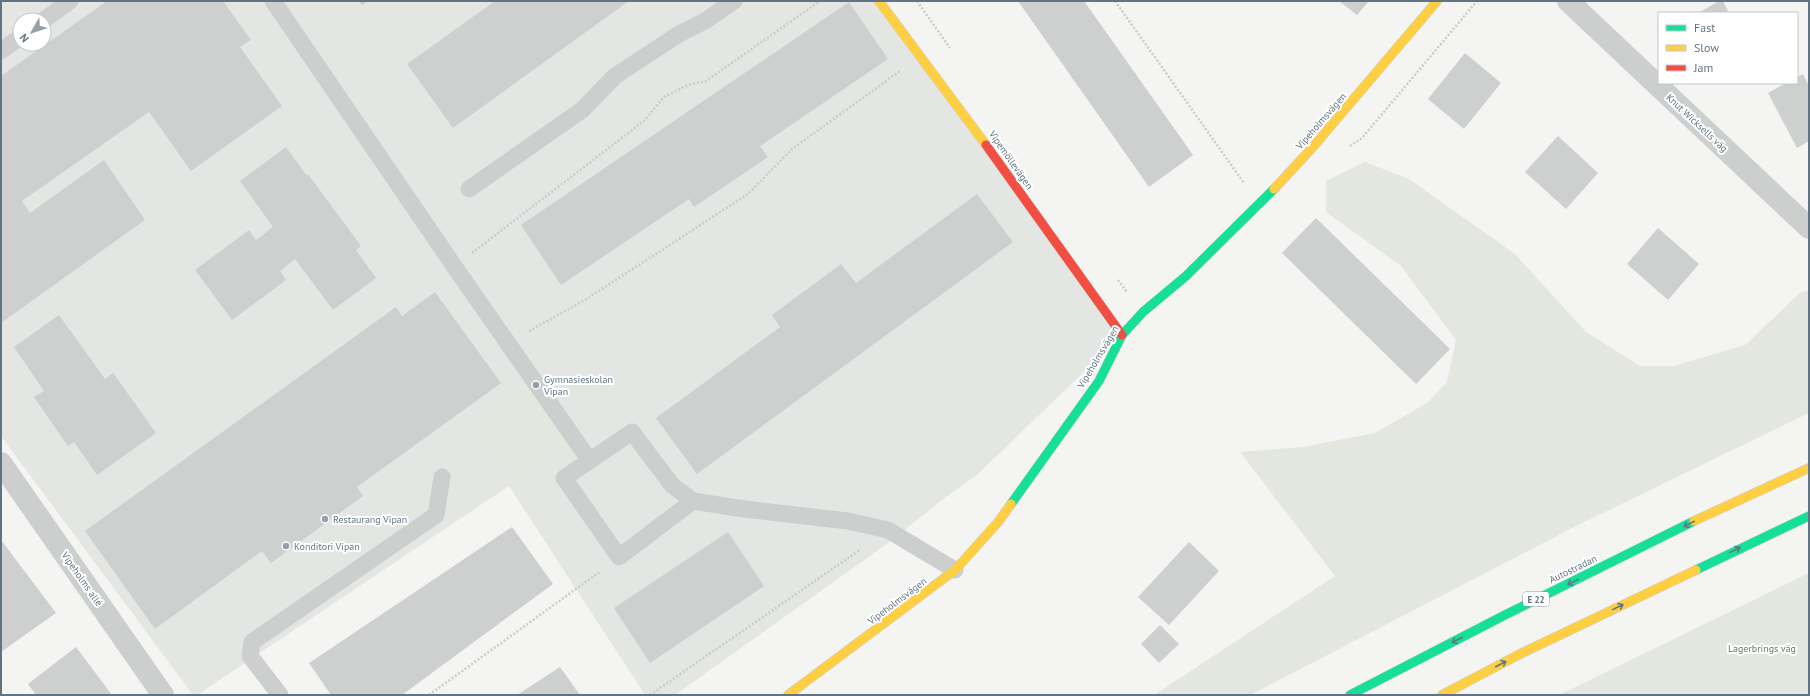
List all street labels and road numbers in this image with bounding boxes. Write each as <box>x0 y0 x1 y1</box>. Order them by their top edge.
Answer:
street label: Vipeholmsvägen <box>1292 90 1349 153</box>
street label: Knut Wicksells väg <box>1663 91 1731 155</box>
street label: Vipemöllevägen <box>985 127 1036 192</box>
street label: Vipeholmsvägen <box>1074 323 1122 391</box>
street label: Vipeholms allé <box>58 548 106 609</box>
street label: Autostradan <box>1547 552 1599 586</box>
street label: Vipeholmsvägen <box>864 575 929 628</box>
road number: E 22 <box>1523 592 1549 606</box>

